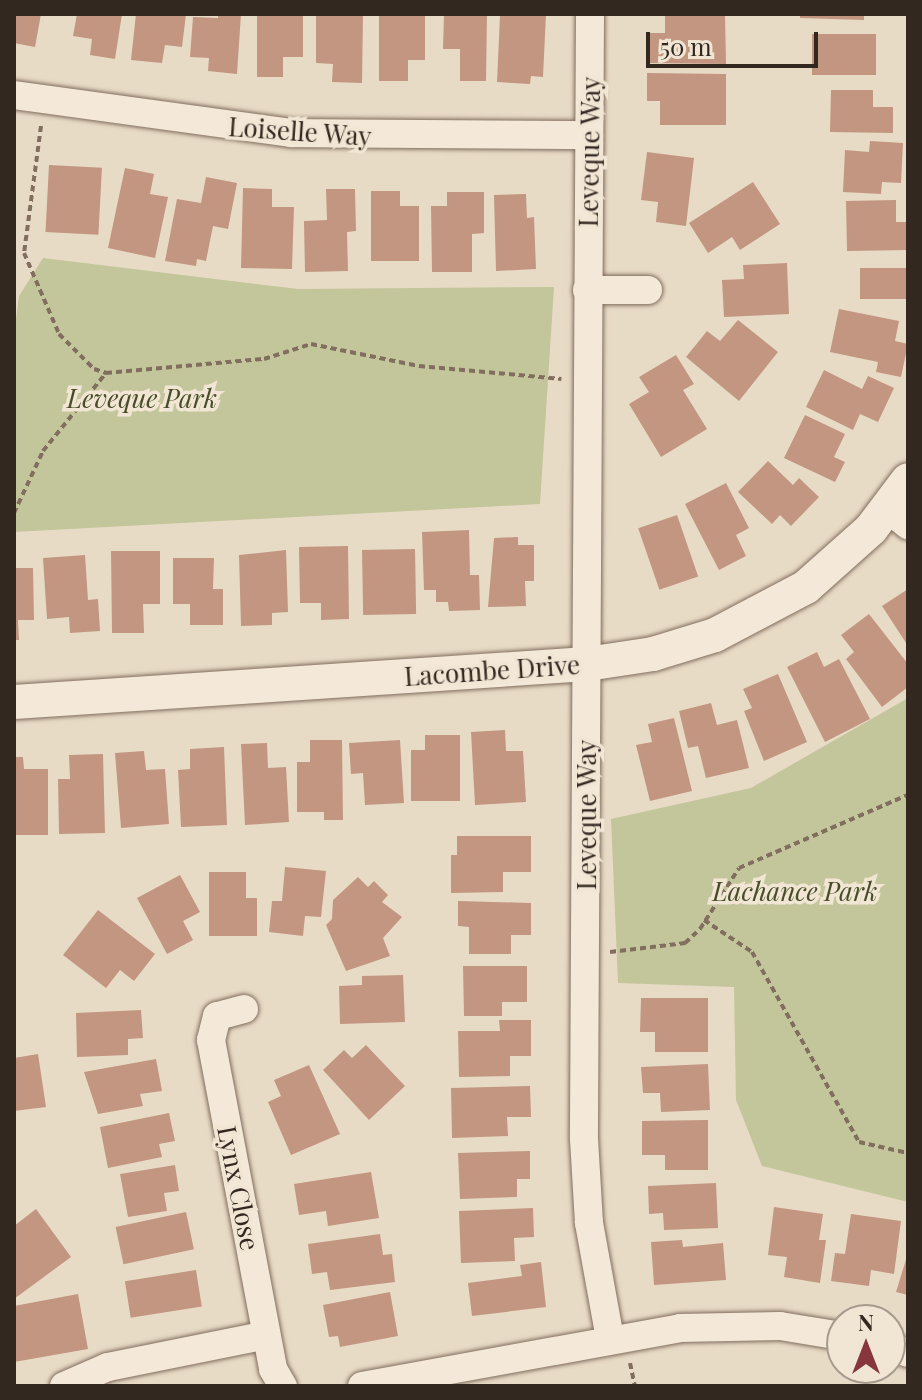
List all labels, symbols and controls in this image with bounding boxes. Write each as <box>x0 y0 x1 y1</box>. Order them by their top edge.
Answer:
scale bar <box>650 16 822 66</box>
text: 50 m <box>660 30 712 62</box>
street label: Leveque Way <box>572 76 606 228</box>
street label: Loiselle Way <box>227 110 373 152</box>
park label: Leveque Park <box>67 382 217 414</box>
street label: Lacombe Drive <box>403 648 581 692</box>
street label: Leveque Way <box>570 739 602 891</box>
park label: Lachance Park <box>713 875 877 907</box>
street label: Lynx Close <box>212 1123 266 1253</box>
north arrow <box>826 1304 906 1384</box>
text: N <box>858 1307 874 1337</box>

